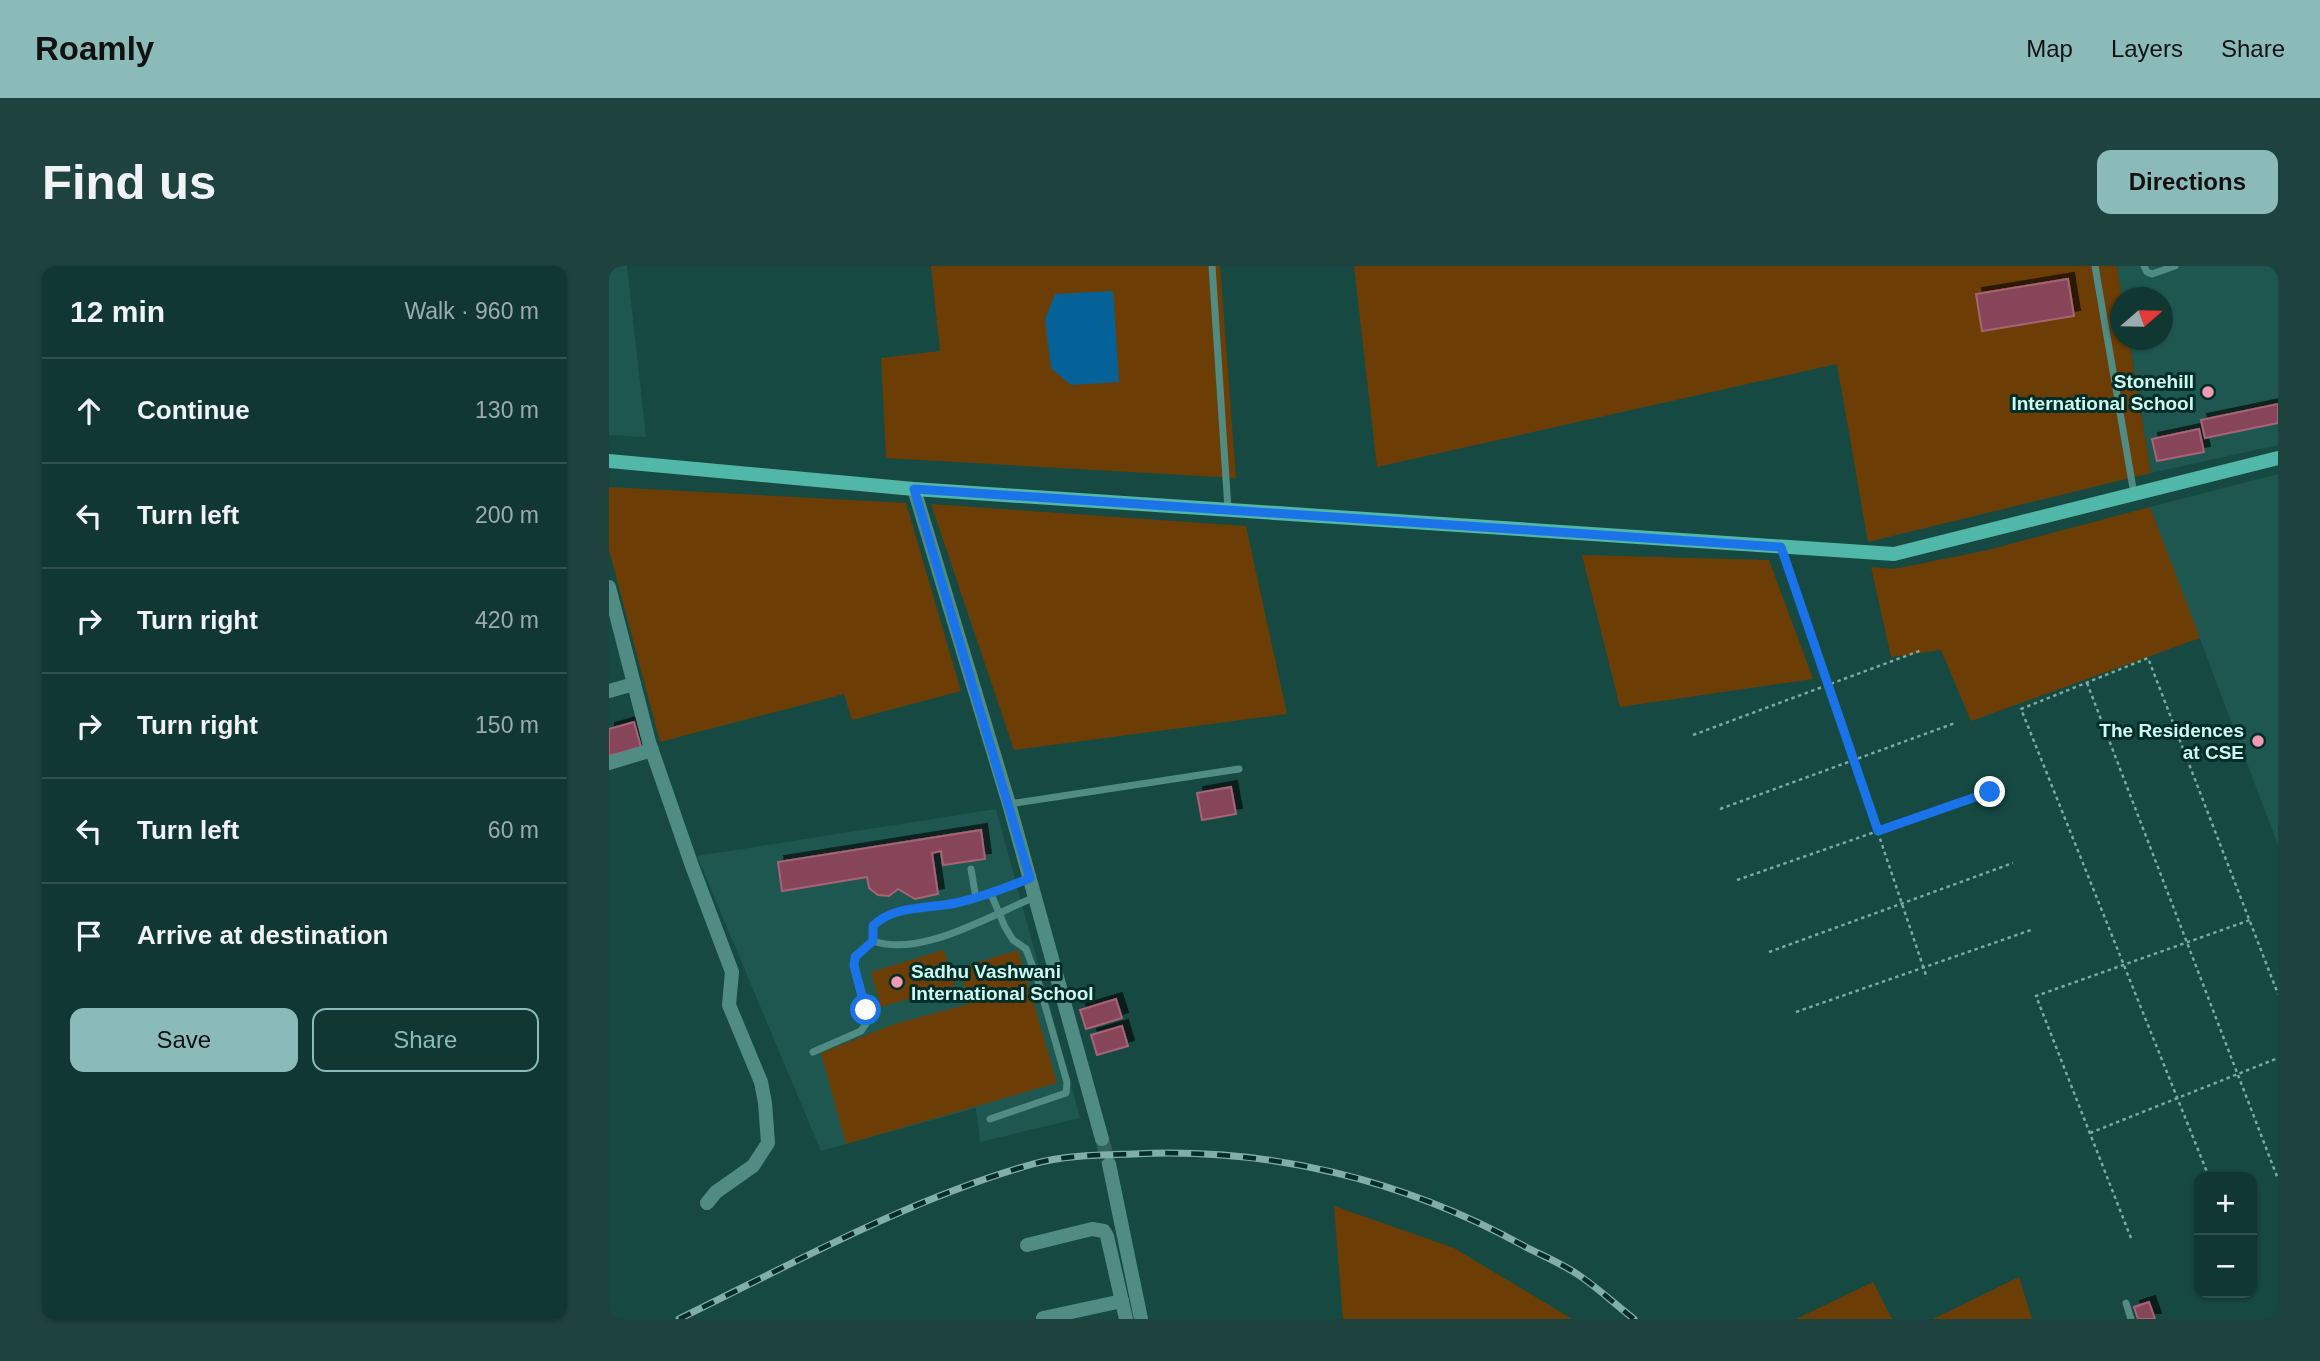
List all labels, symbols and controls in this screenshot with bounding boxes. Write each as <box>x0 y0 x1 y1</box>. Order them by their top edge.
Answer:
text: Roamly <box>35 30 154 67</box>
text: Map <box>2026 35 2073 62</box>
text: Layers <box>2111 35 2183 62</box>
text: Share <box>2221 35 2285 62</box>
button: Directions <box>2097 150 2278 214</box>
text: Find us <box>42 155 216 209</box>
north arrow <box>2110 287 2173 350</box>
text: 12 min <box>70 295 165 328</box>
text: Walk · 960 m <box>404 298 539 324</box>
place label: Stonehill International School <box>2011 371 2194 414</box>
marker: Stonehill International School <box>2200 384 2216 400</box>
icon: ahead <box>70 392 108 430</box>
text: Continue <box>137 395 250 425</box>
text: 130 m <box>475 397 539 423</box>
icon: left <box>70 497 108 535</box>
text: Turn left <box>137 500 239 530</box>
text: 200 m <box>475 502 539 528</box>
icon: right <box>70 602 108 640</box>
text: Turn right <box>137 605 258 635</box>
text: 420 m <box>475 607 539 633</box>
icon: right <box>70 707 108 745</box>
text: Turn right <box>137 710 258 740</box>
text: 150 m <box>475 712 539 738</box>
place label: The Residences at CSE <box>2099 720 2244 763</box>
marker: The Residences at CSE <box>2250 733 2266 749</box>
route end <box>1974 776 2005 807</box>
icon: left <box>70 812 108 850</box>
text: Turn left <box>137 815 239 845</box>
text: 60 m <box>488 817 539 843</box>
icon: arrive <box>70 917 108 955</box>
text: Arrive at destination <box>137 920 388 950</box>
place label: Sadhu Vashwani International School <box>911 961 1094 1004</box>
marker: Sadhu Vashwani International School <box>889 974 905 990</box>
route start <box>850 994 881 1025</box>
button: Save <box>70 1008 298 1072</box>
button: Share <box>312 1008 539 1072</box>
map controls <box>2194 1172 2257 1298</box>
button: + <box>2194 1172 2257 1235</box>
button: − <box>2194 1235 2257 1298</box>

